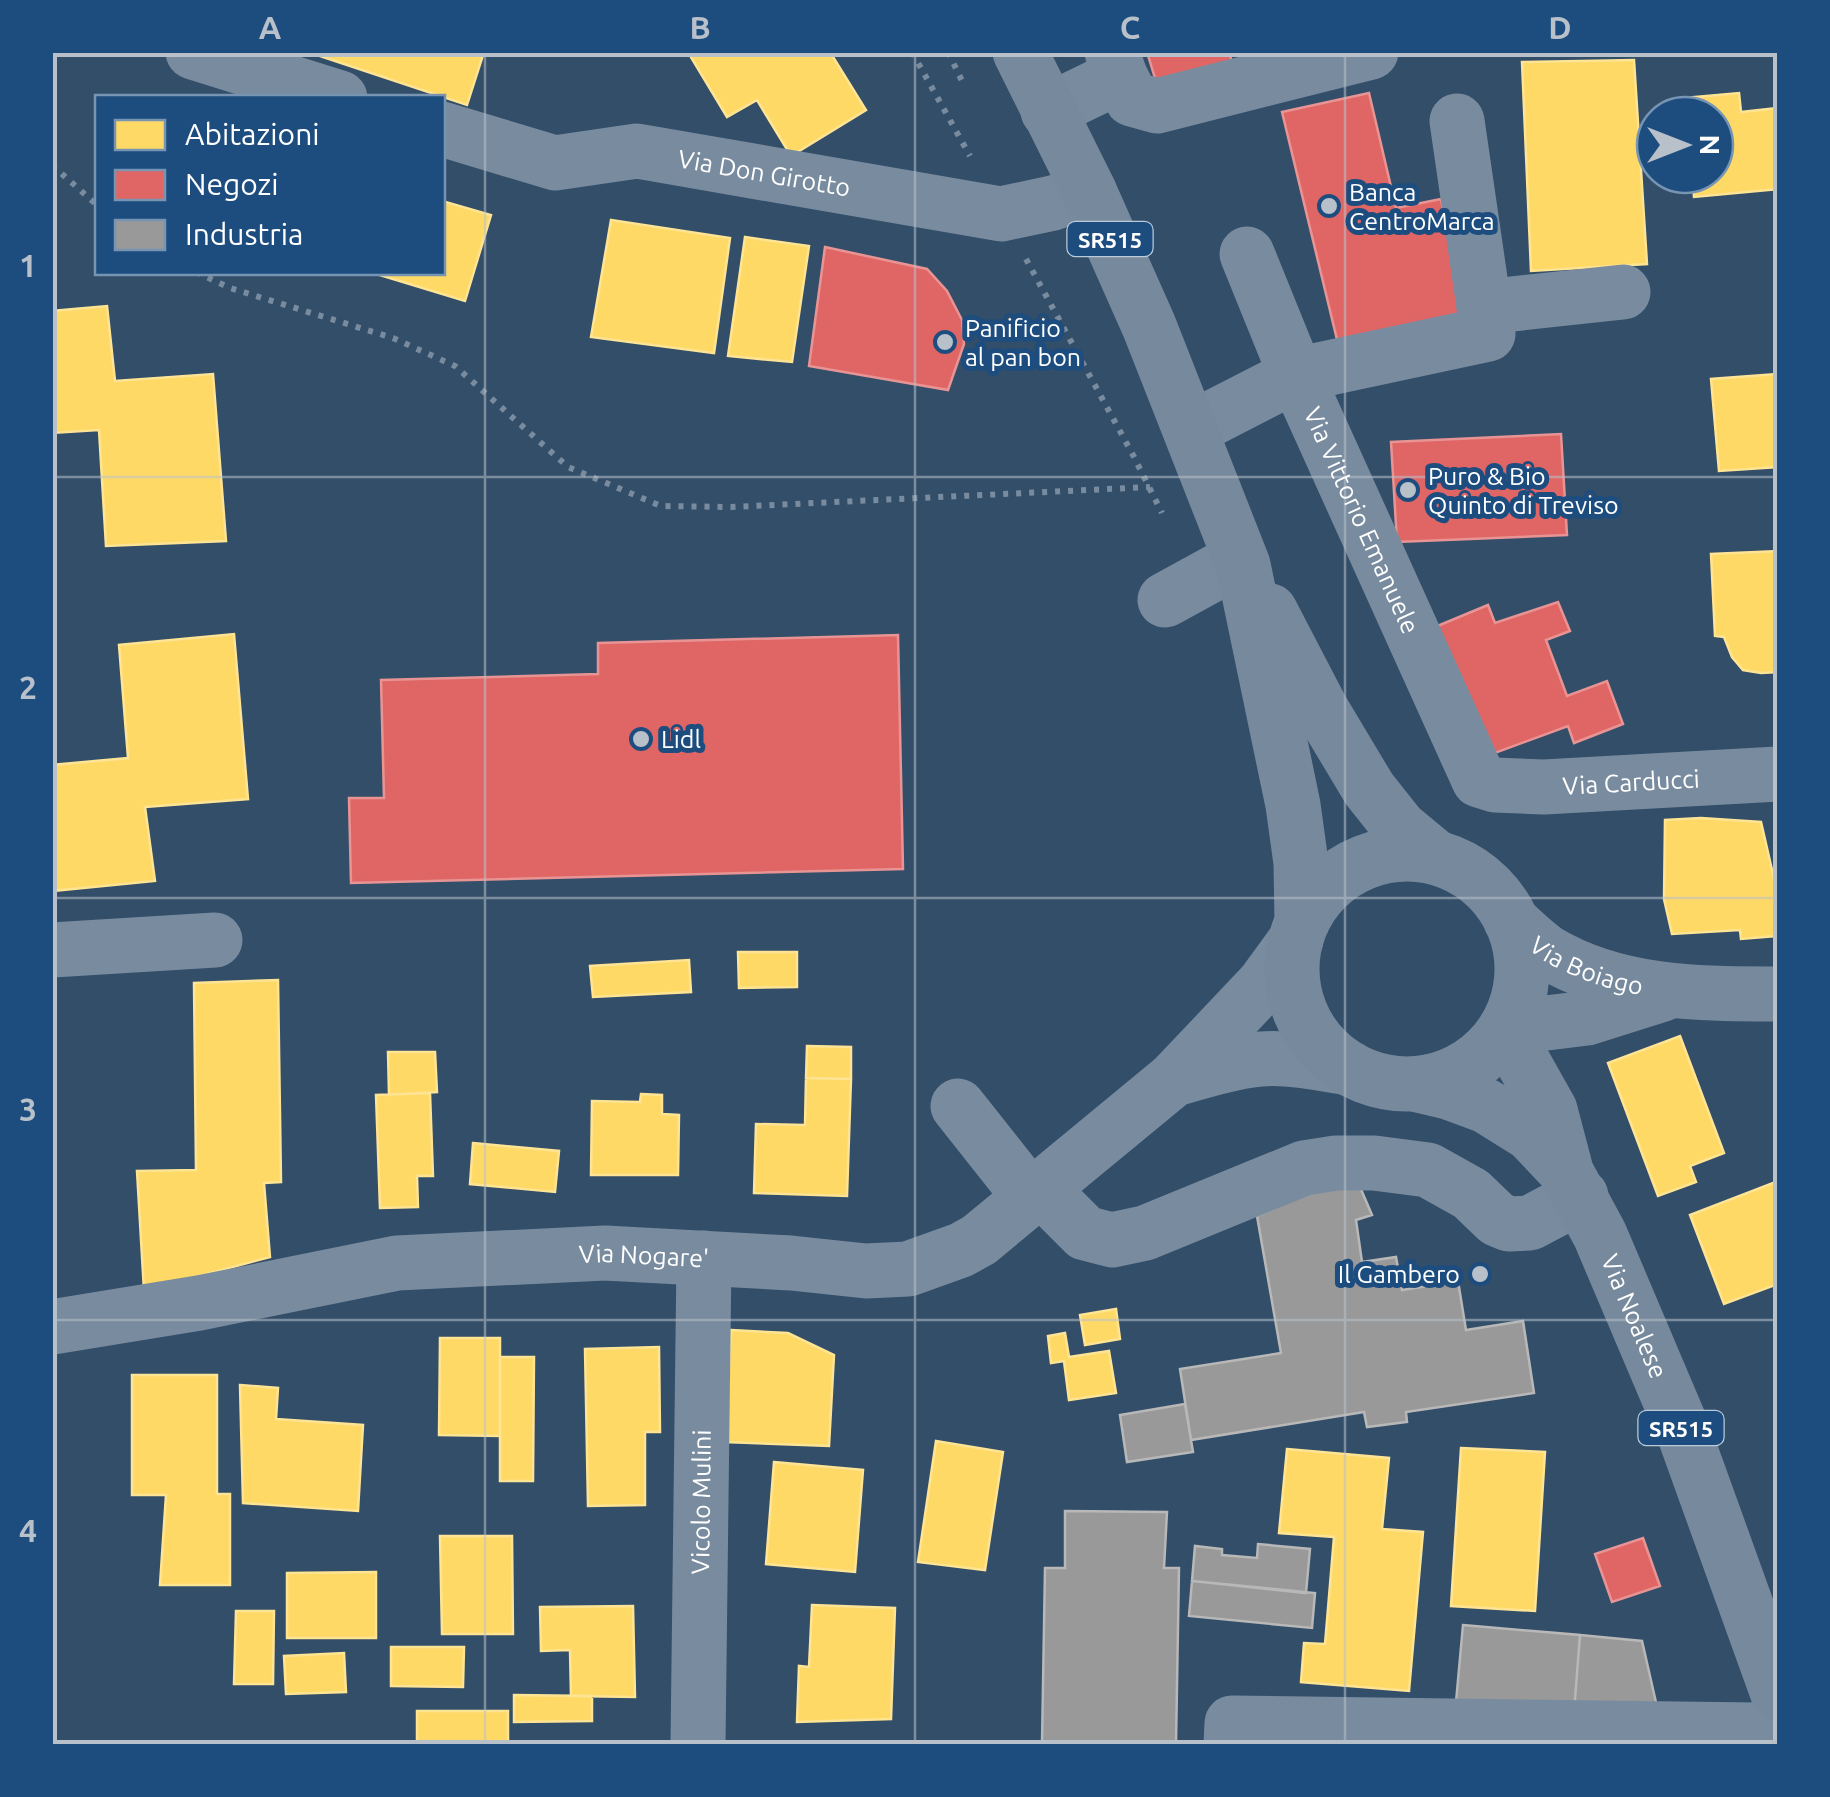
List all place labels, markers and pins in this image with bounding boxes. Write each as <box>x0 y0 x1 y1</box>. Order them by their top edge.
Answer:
place label: Banca CentroMarca <box>1349 178 1495 235</box>
marker: Banca CentroMarca <box>1318 195 1340 217</box>
place label: Panificio al pan bon <box>965 314 1081 371</box>
marker: Panificio al pan bon <box>934 331 956 353</box>
place label: Puro & Bio Quinto di Treviso <box>1428 462 1619 519</box>
marker: Puro & Bio Quinto di Treviso <box>1397 479 1419 501</box>
place label: Lidl <box>661 725 701 753</box>
marker: Lidl <box>630 728 652 750</box>
place label: Il Gambero <box>1338 1260 1460 1288</box>
marker: Il Gambero <box>1469 1263 1491 1285</box>

